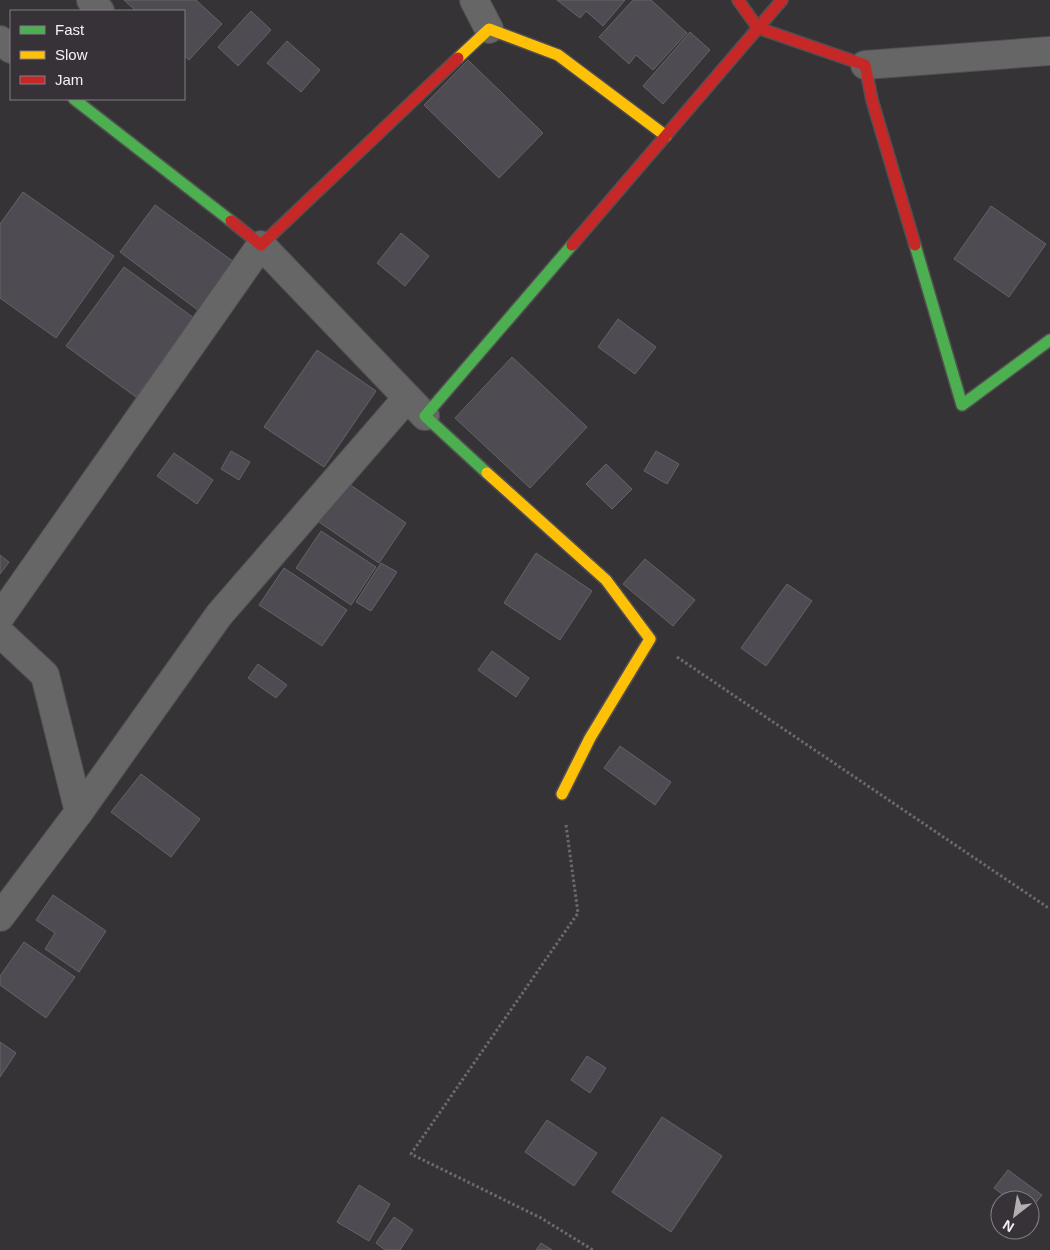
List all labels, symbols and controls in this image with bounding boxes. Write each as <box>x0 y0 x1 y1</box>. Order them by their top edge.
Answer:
legend <box>10 10 185 100</box>
text: Fast <box>55 21 85 38</box>
text: Slow <box>55 46 88 63</box>
text: Jam <box>55 71 83 88</box>
north arrow <box>990 1190 1040 1240</box>
text: N <box>1000 1217 1017 1236</box>

